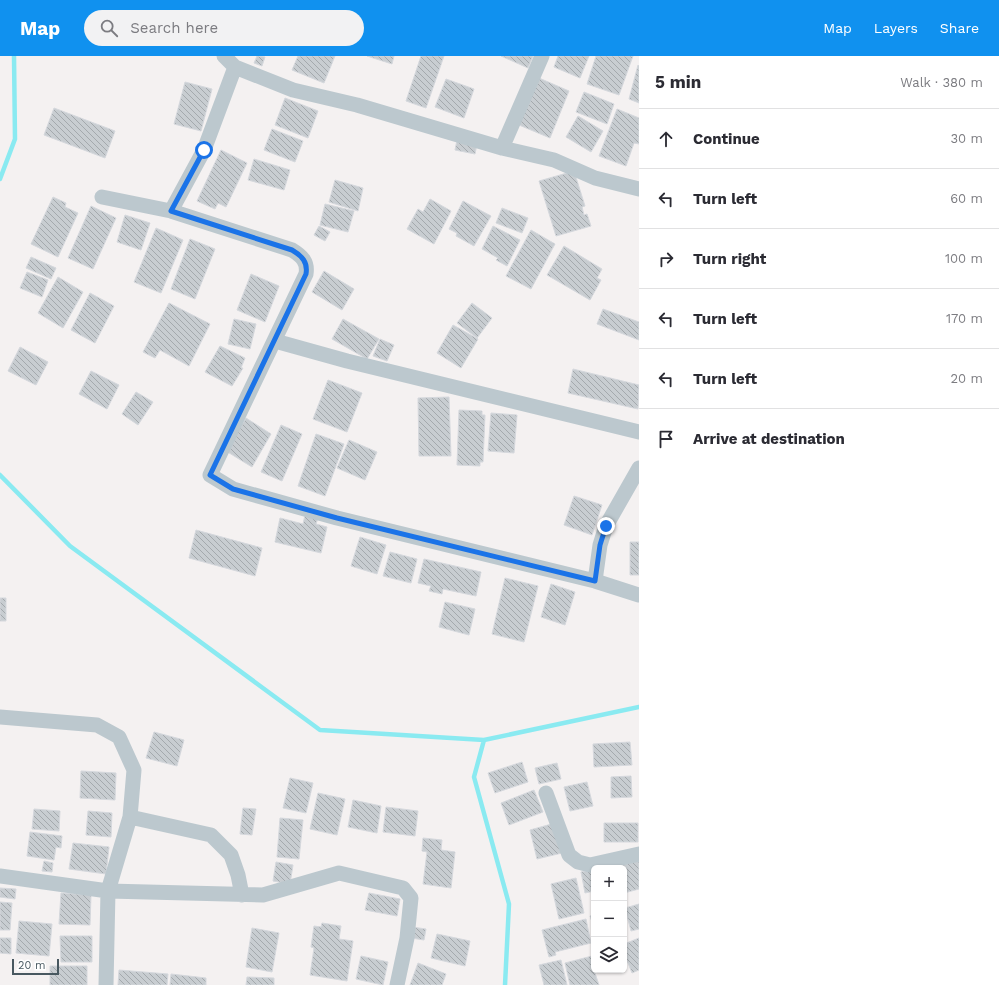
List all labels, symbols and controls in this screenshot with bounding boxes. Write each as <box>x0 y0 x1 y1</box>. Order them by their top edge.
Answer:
search box <box>84 10 364 46</box>
text: Map <box>20 17 60 40</box>
icon: search <box>98 17 120 39</box>
text: Search here <box>130 19 218 37</box>
text: Map <box>823 20 852 36</box>
text: Layers <box>874 20 918 36</box>
text: Share <box>940 20 979 36</box>
text: 5 min <box>655 72 701 92</box>
text: Walk · 380 m <box>900 75 983 90</box>
icon: ahead <box>655 128 677 150</box>
text: Continue <box>693 130 760 148</box>
text: 30 m <box>951 131 983 146</box>
route start <box>195 141 213 159</box>
icon: left <box>655 188 677 210</box>
text: Turn left <box>693 190 757 208</box>
text: 60 m <box>950 191 983 206</box>
icon: right <box>655 248 677 270</box>
text: Turn right <box>693 250 766 268</box>
text: 100 m <box>945 251 983 266</box>
icon: left <box>655 308 677 330</box>
text: Turn left <box>693 310 757 328</box>
text: 170 m <box>946 311 983 326</box>
icon: left <box>655 368 677 390</box>
text: Turn left <box>693 370 757 388</box>
text: 20 m <box>951 371 983 386</box>
icon: arrive <box>655 428 677 450</box>
text: Arrive at destination <box>693 430 845 448</box>
route end <box>597 517 615 535</box>
map controls <box>591 865 627 973</box>
button: + <box>591 865 627 901</box>
button: − <box>591 901 627 937</box>
button: layers <box>591 937 627 973</box>
scale bar <box>12 957 59 976</box>
text: 20 m <box>18 959 46 972</box>

